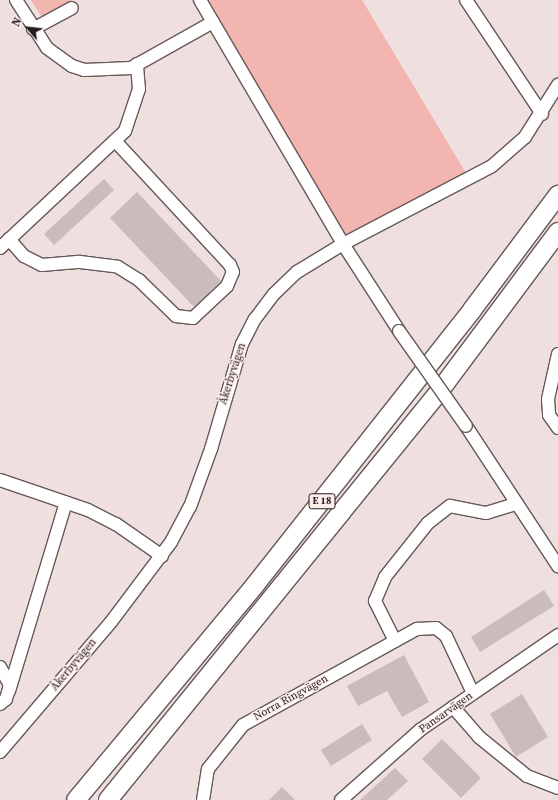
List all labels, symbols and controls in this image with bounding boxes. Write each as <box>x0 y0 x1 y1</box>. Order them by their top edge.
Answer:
north arrow <box>8 8 48 48</box>
text: N <box>8 15 25 29</box>
street label: Åkerbyvägen <box>217 342 249 406</box>
road number: E 18 <box>308 493 336 509</box>
street label: Åkerbyvägen <box>48 636 100 694</box>
street label: Norra Ringvägen <box>252 672 330 724</box>
street label: Pansarvägen <box>417 690 475 736</box>

